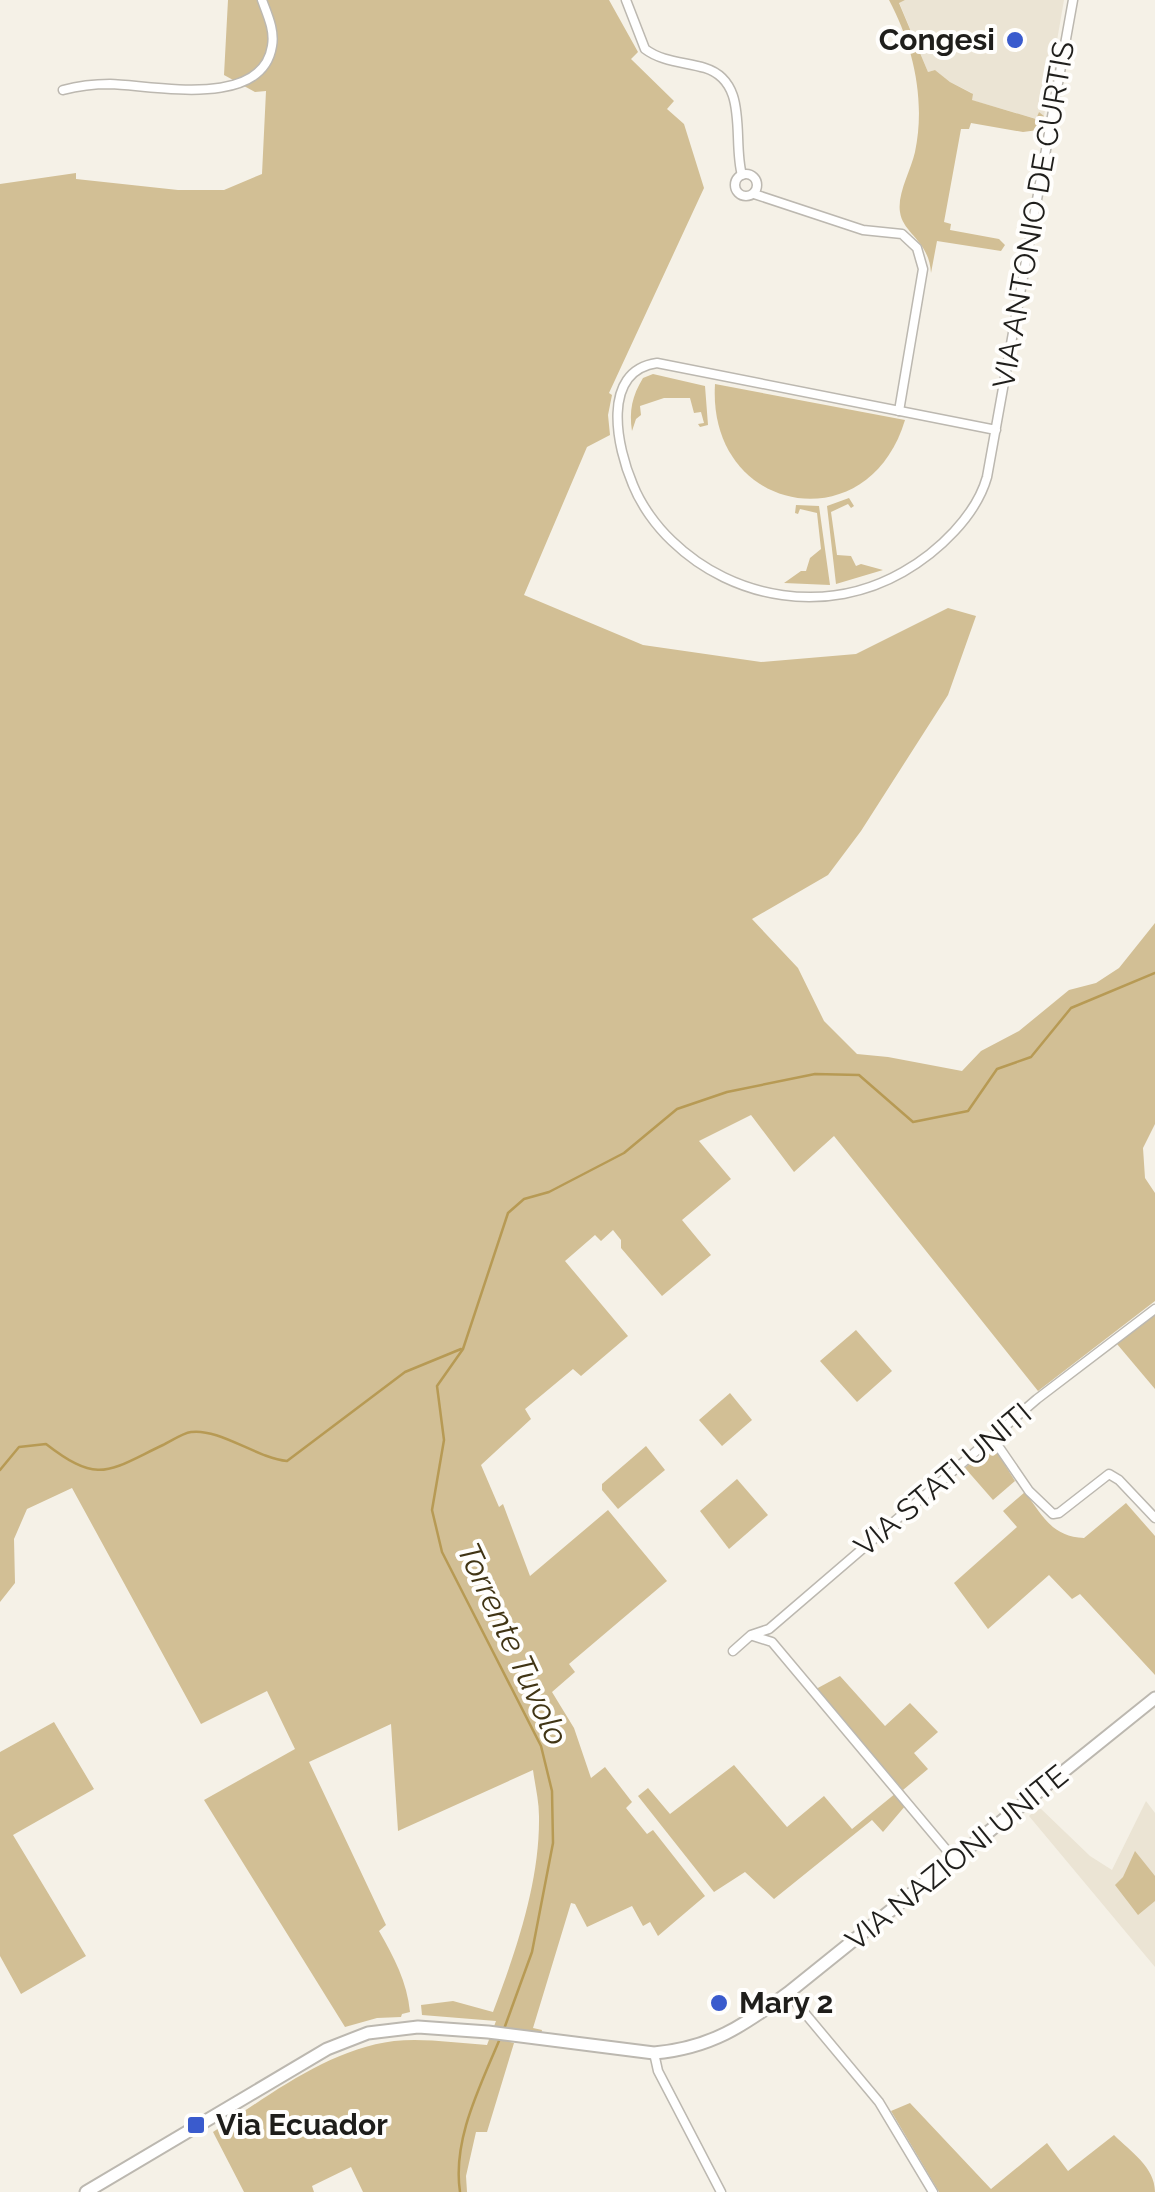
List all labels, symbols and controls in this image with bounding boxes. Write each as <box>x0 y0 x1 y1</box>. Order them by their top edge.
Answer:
place label: Congesi <box>879 22 995 57</box>
marker: Congesi <box>1004 29 1026 51</box>
street label: VIA ANTONIO DE CURTIS <box>986 38 1081 391</box>
street label: VIA STATI UNITI <box>847 1396 1038 1564</box>
water label: Torrente Tuvolo <box>450 1537 577 1751</box>
street label: VIA NAZIONI UNITE <box>839 1757 1075 1958</box>
place label: Mary 2 <box>739 1985 833 2020</box>
marker: Mary 2 <box>708 1992 730 2014</box>
place label: Via Ecuador <box>216 2107 388 2142</box>
marker: Via Ecuador <box>185 2114 207 2136</box>

